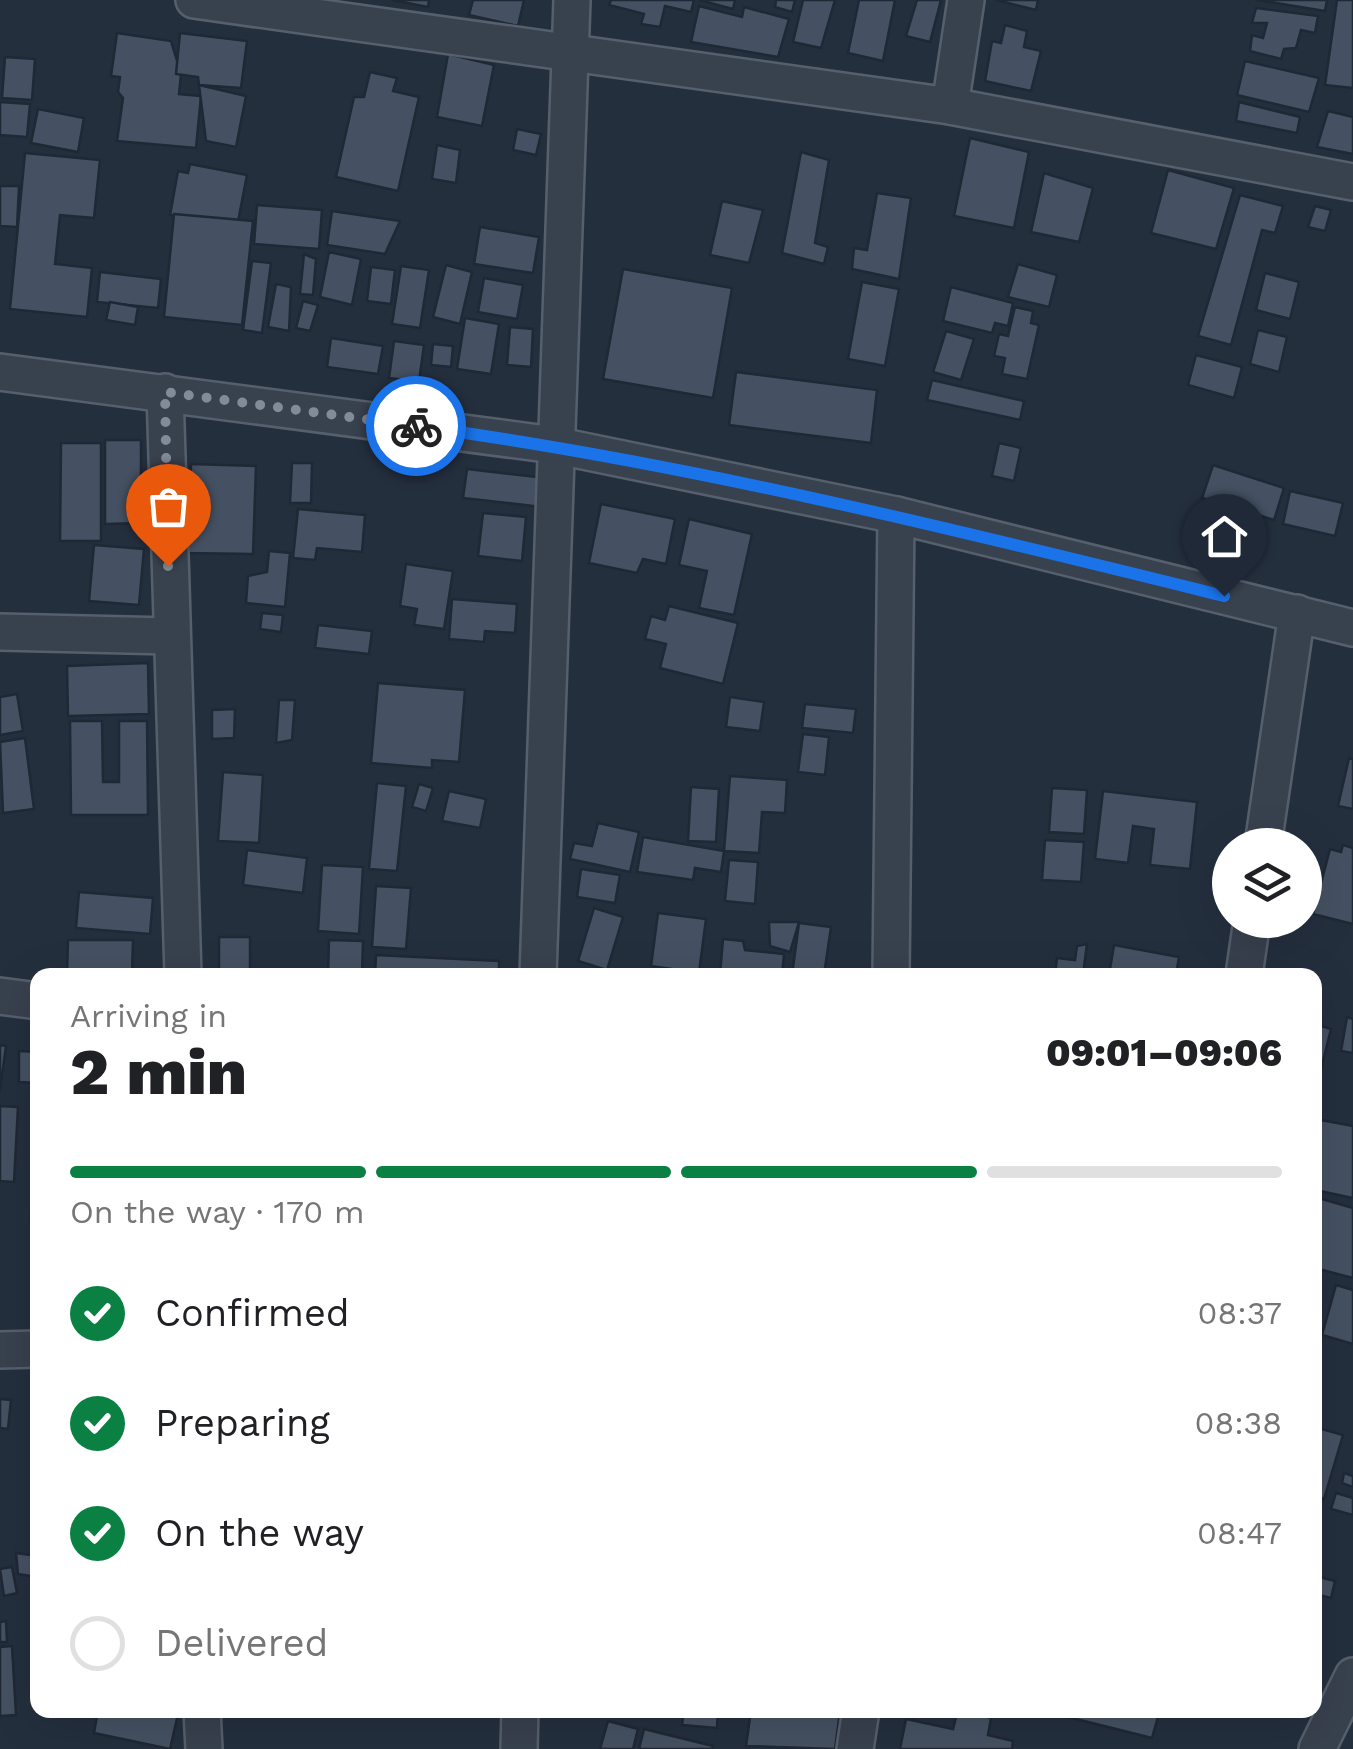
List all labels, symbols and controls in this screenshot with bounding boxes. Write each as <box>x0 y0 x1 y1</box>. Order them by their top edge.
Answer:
courier <box>366 376 466 476</box>
icon: bike <box>389 399 444 454</box>
pin <box>126 464 211 567</box>
icon: bag <box>141 479 196 534</box>
pin <box>1182 494 1267 597</box>
icon: home <box>1197 509 1252 564</box>
map controls <box>1212 828 1322 938</box>
button: layers <box>1212 828 1322 938</box>
text: Arriving in <box>70 997 227 1035</box>
text: 09:01–09:06 <box>1046 1031 1282 1075</box>
text: 2 min <box>70 1034 247 1110</box>
text: On the way · 170 m <box>70 1193 365 1231</box>
icon: check <box>70 1286 125 1341</box>
text: Confirmed <box>155 1291 350 1335</box>
text: 08:37 <box>1198 1294 1282 1332</box>
icon: check <box>70 1396 125 1451</box>
text: Preparing <box>155 1401 330 1445</box>
text: 08:38 <box>1195 1404 1282 1442</box>
icon: check <box>70 1506 125 1561</box>
text: On the way <box>155 1511 364 1555</box>
text: 08:47 <box>1197 1514 1282 1552</box>
text: Delivered <box>155 1621 328 1665</box>

